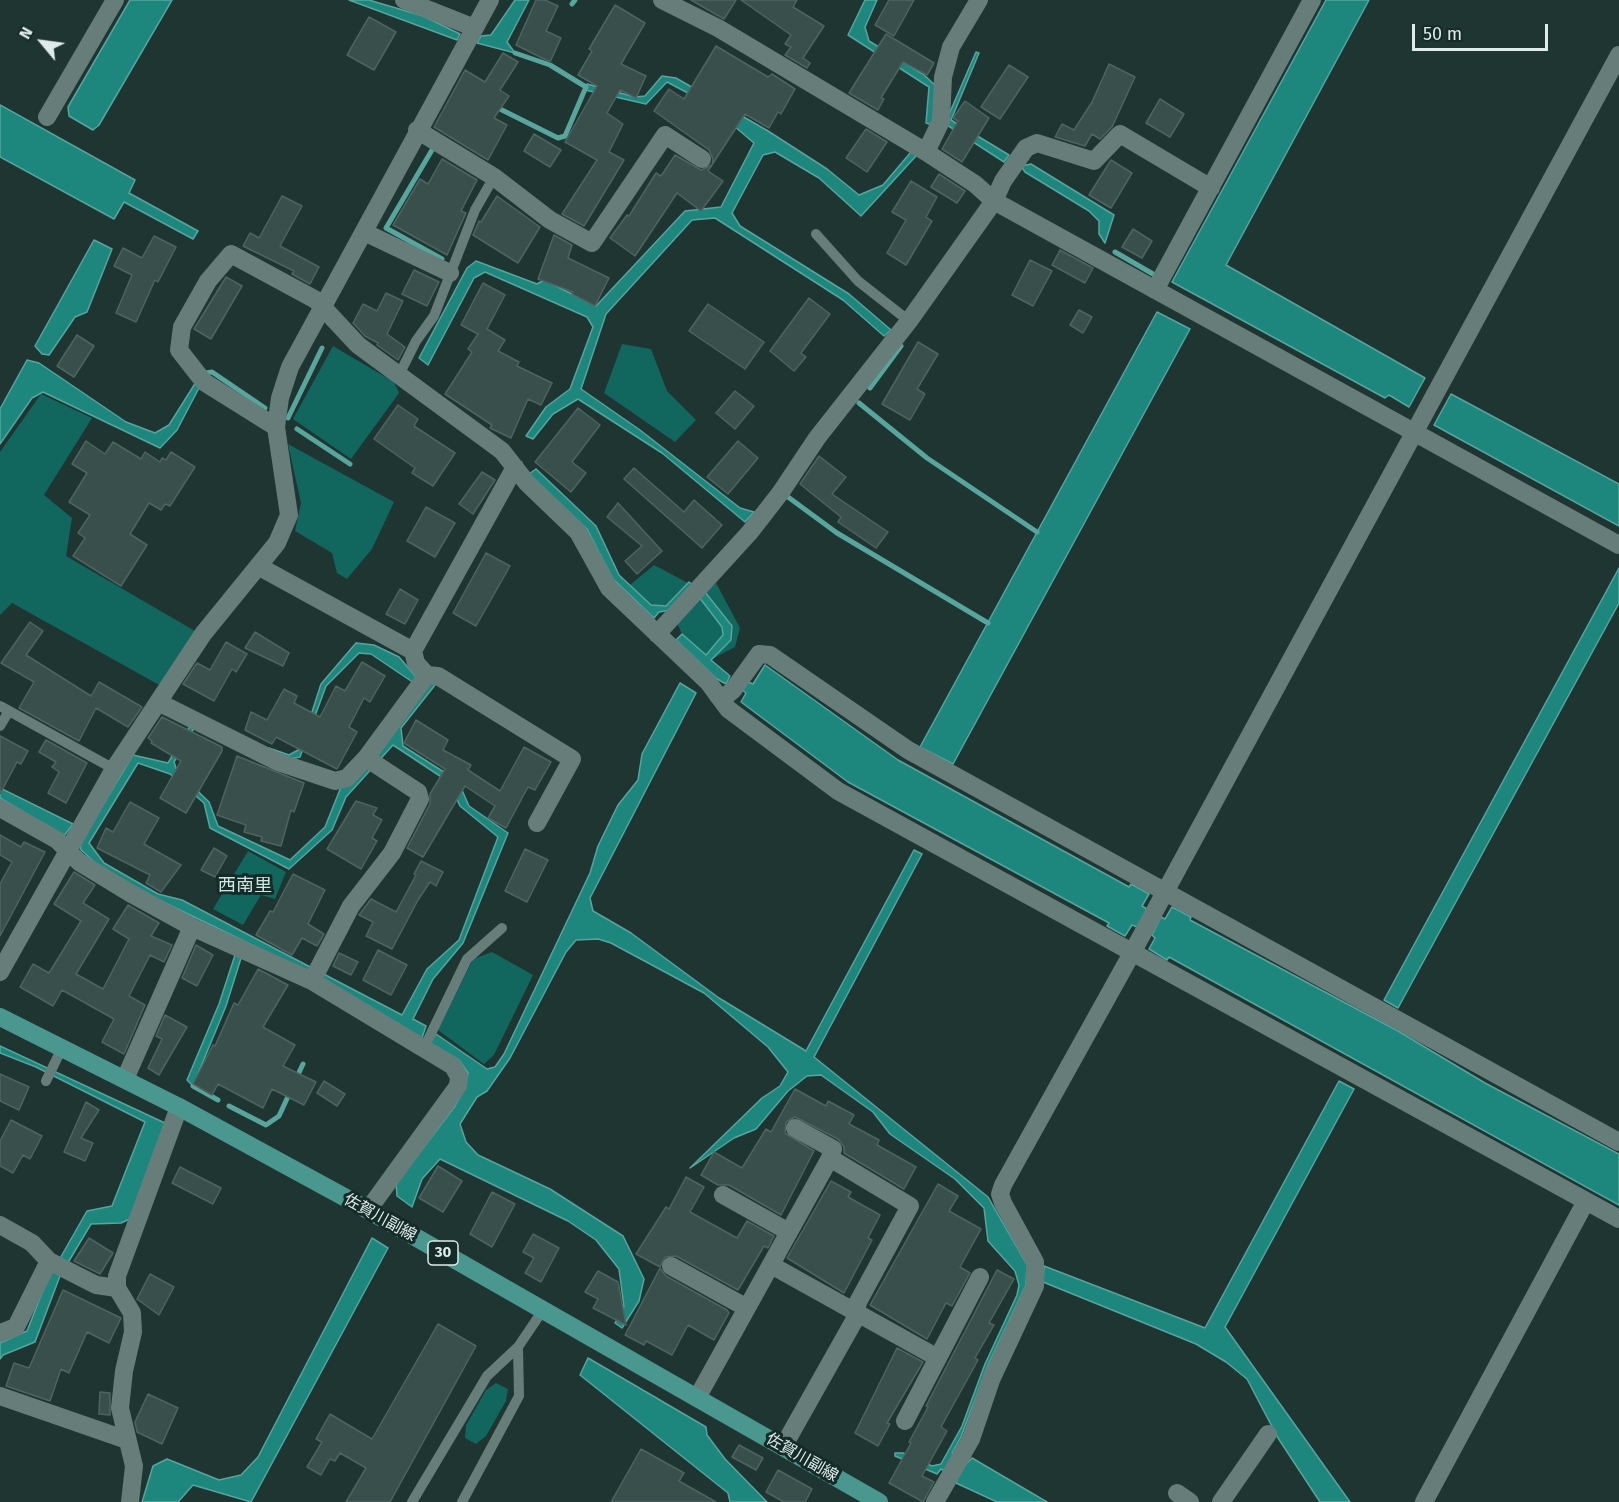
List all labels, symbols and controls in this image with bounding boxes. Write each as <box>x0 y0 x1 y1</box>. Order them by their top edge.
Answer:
north arrow <box>12 12 72 72</box>
scale bar <box>1415 12 1552 50</box>
text: 50 m <box>1423 23 1462 45</box>
text: N <box>15 24 37 42</box>
district label: 西南里 <box>218 875 272 897</box>
street label: 佐賀川副線 <box>340 1190 420 1246</box>
road number: 30 <box>428 1241 458 1265</box>
street label: 佐賀川副線 <box>763 1430 841 1486</box>

